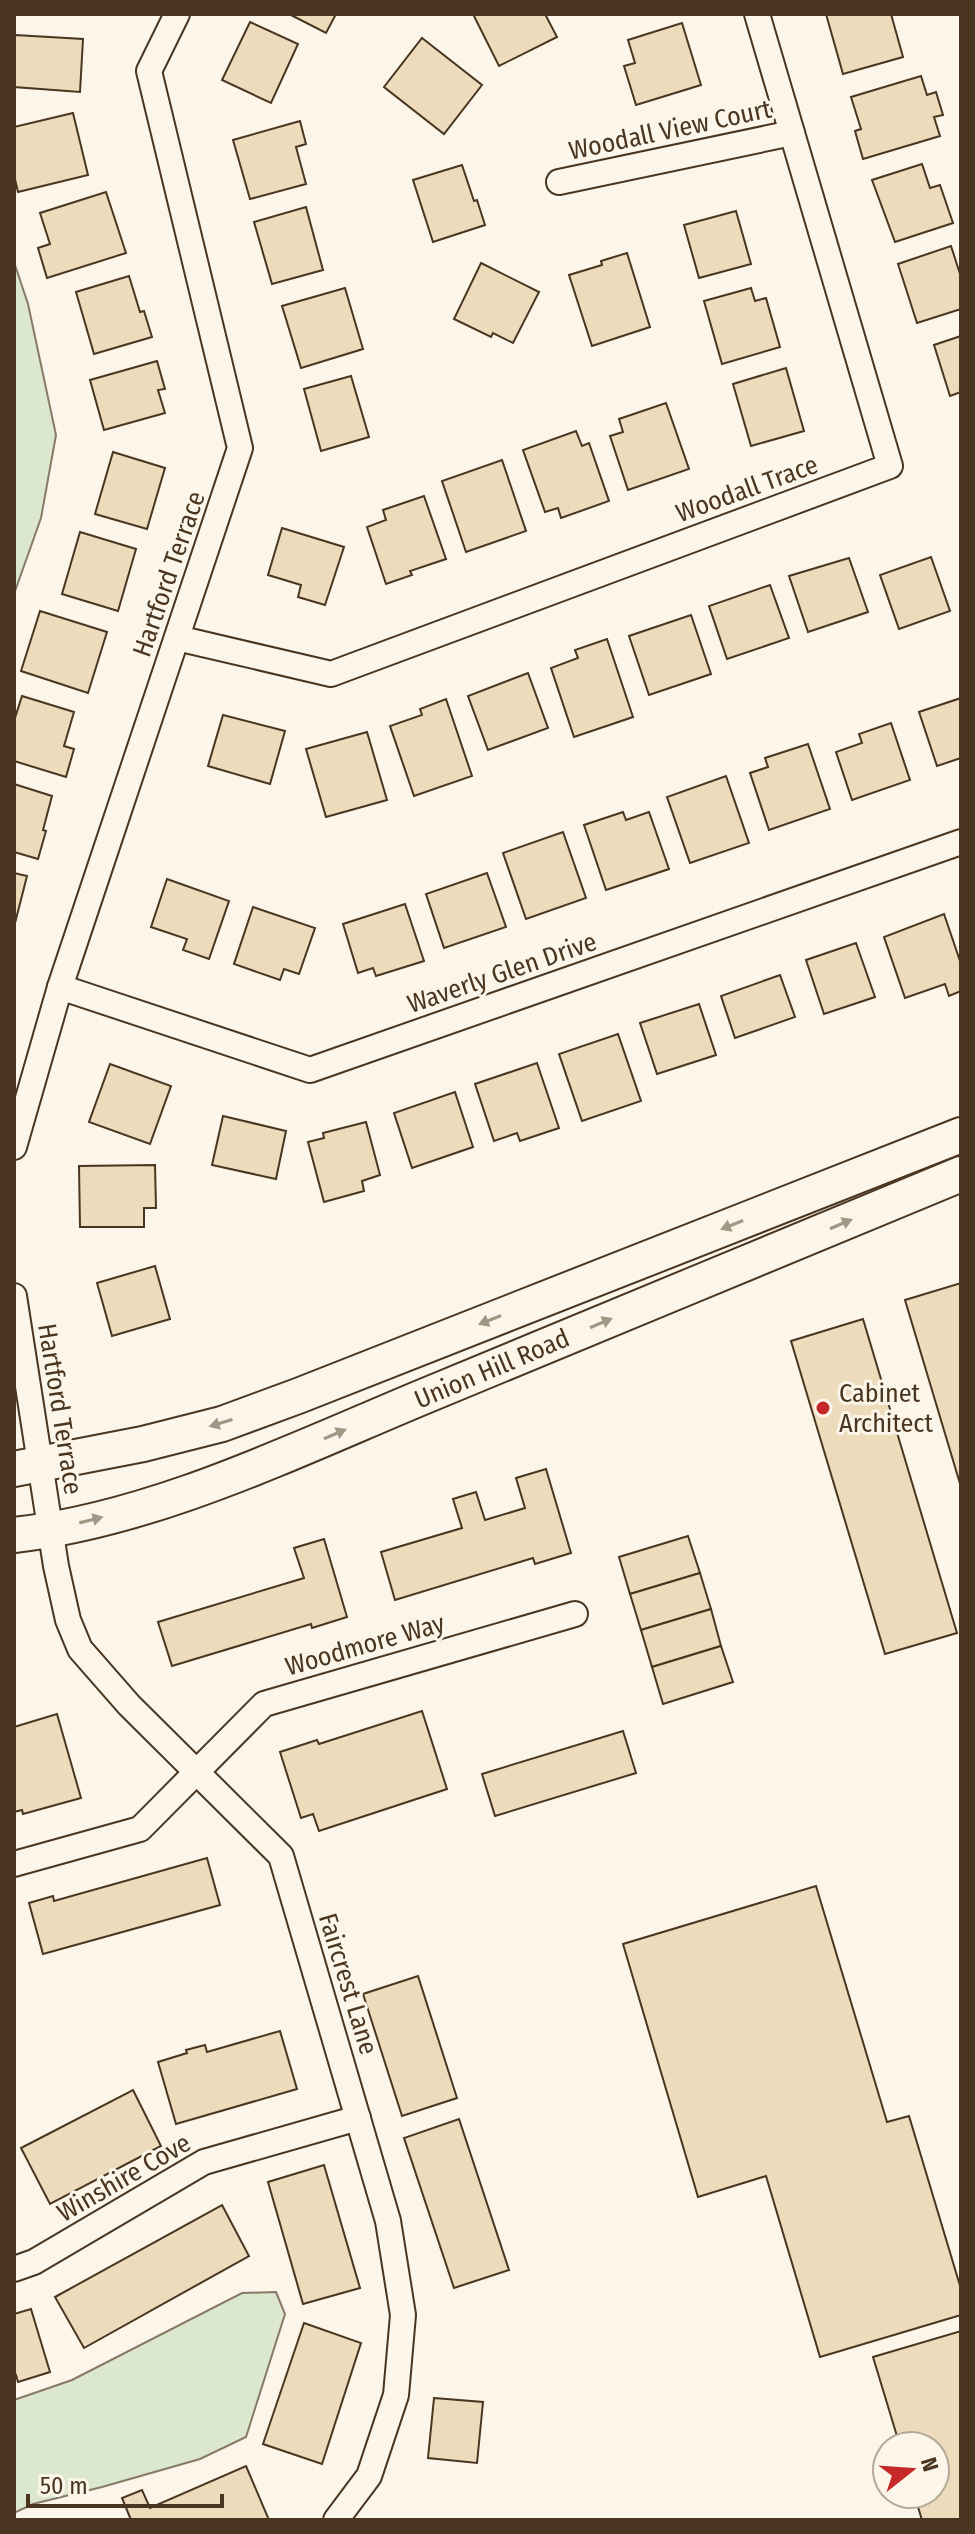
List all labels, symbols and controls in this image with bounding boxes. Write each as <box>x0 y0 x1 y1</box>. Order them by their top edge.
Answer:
street label: Woodall View Court <box>566 93 775 167</box>
street label: Woodall Trace <box>672 449 822 529</box>
street label: Hartford Terrace <box>126 487 212 661</box>
street label: Waverly Glen Drive <box>403 926 601 1020</box>
one-way arrow <box>829 1217 853 1230</box>
one-way arrow <box>720 1219 744 1232</box>
one-way arrow <box>478 1314 502 1327</box>
one-way arrow <box>589 1317 613 1330</box>
street label: Hartford Terrace <box>31 1321 89 1497</box>
street label: Union Hill Road <box>410 1322 574 1416</box>
place label: Cabinet Architect <box>839 1378 933 1439</box>
marker: Cabinet Architect <box>814 1399 832 1417</box>
one-way arrow <box>209 1417 233 1430</box>
one-way arrow <box>323 1427 347 1440</box>
one-way arrow <box>78 1514 103 1526</box>
street label: Woodmore Way <box>282 1607 449 1683</box>
street label: Faircrest Lane <box>312 1910 384 2058</box>
street label: Winshire Cove <box>52 2127 196 2229</box>
north arrow <box>871 2430 951 2510</box>
text: N <box>915 2454 944 2475</box>
scale bar <box>28 2458 222 2508</box>
text: 50 m <box>40 2472 88 2500</box>

